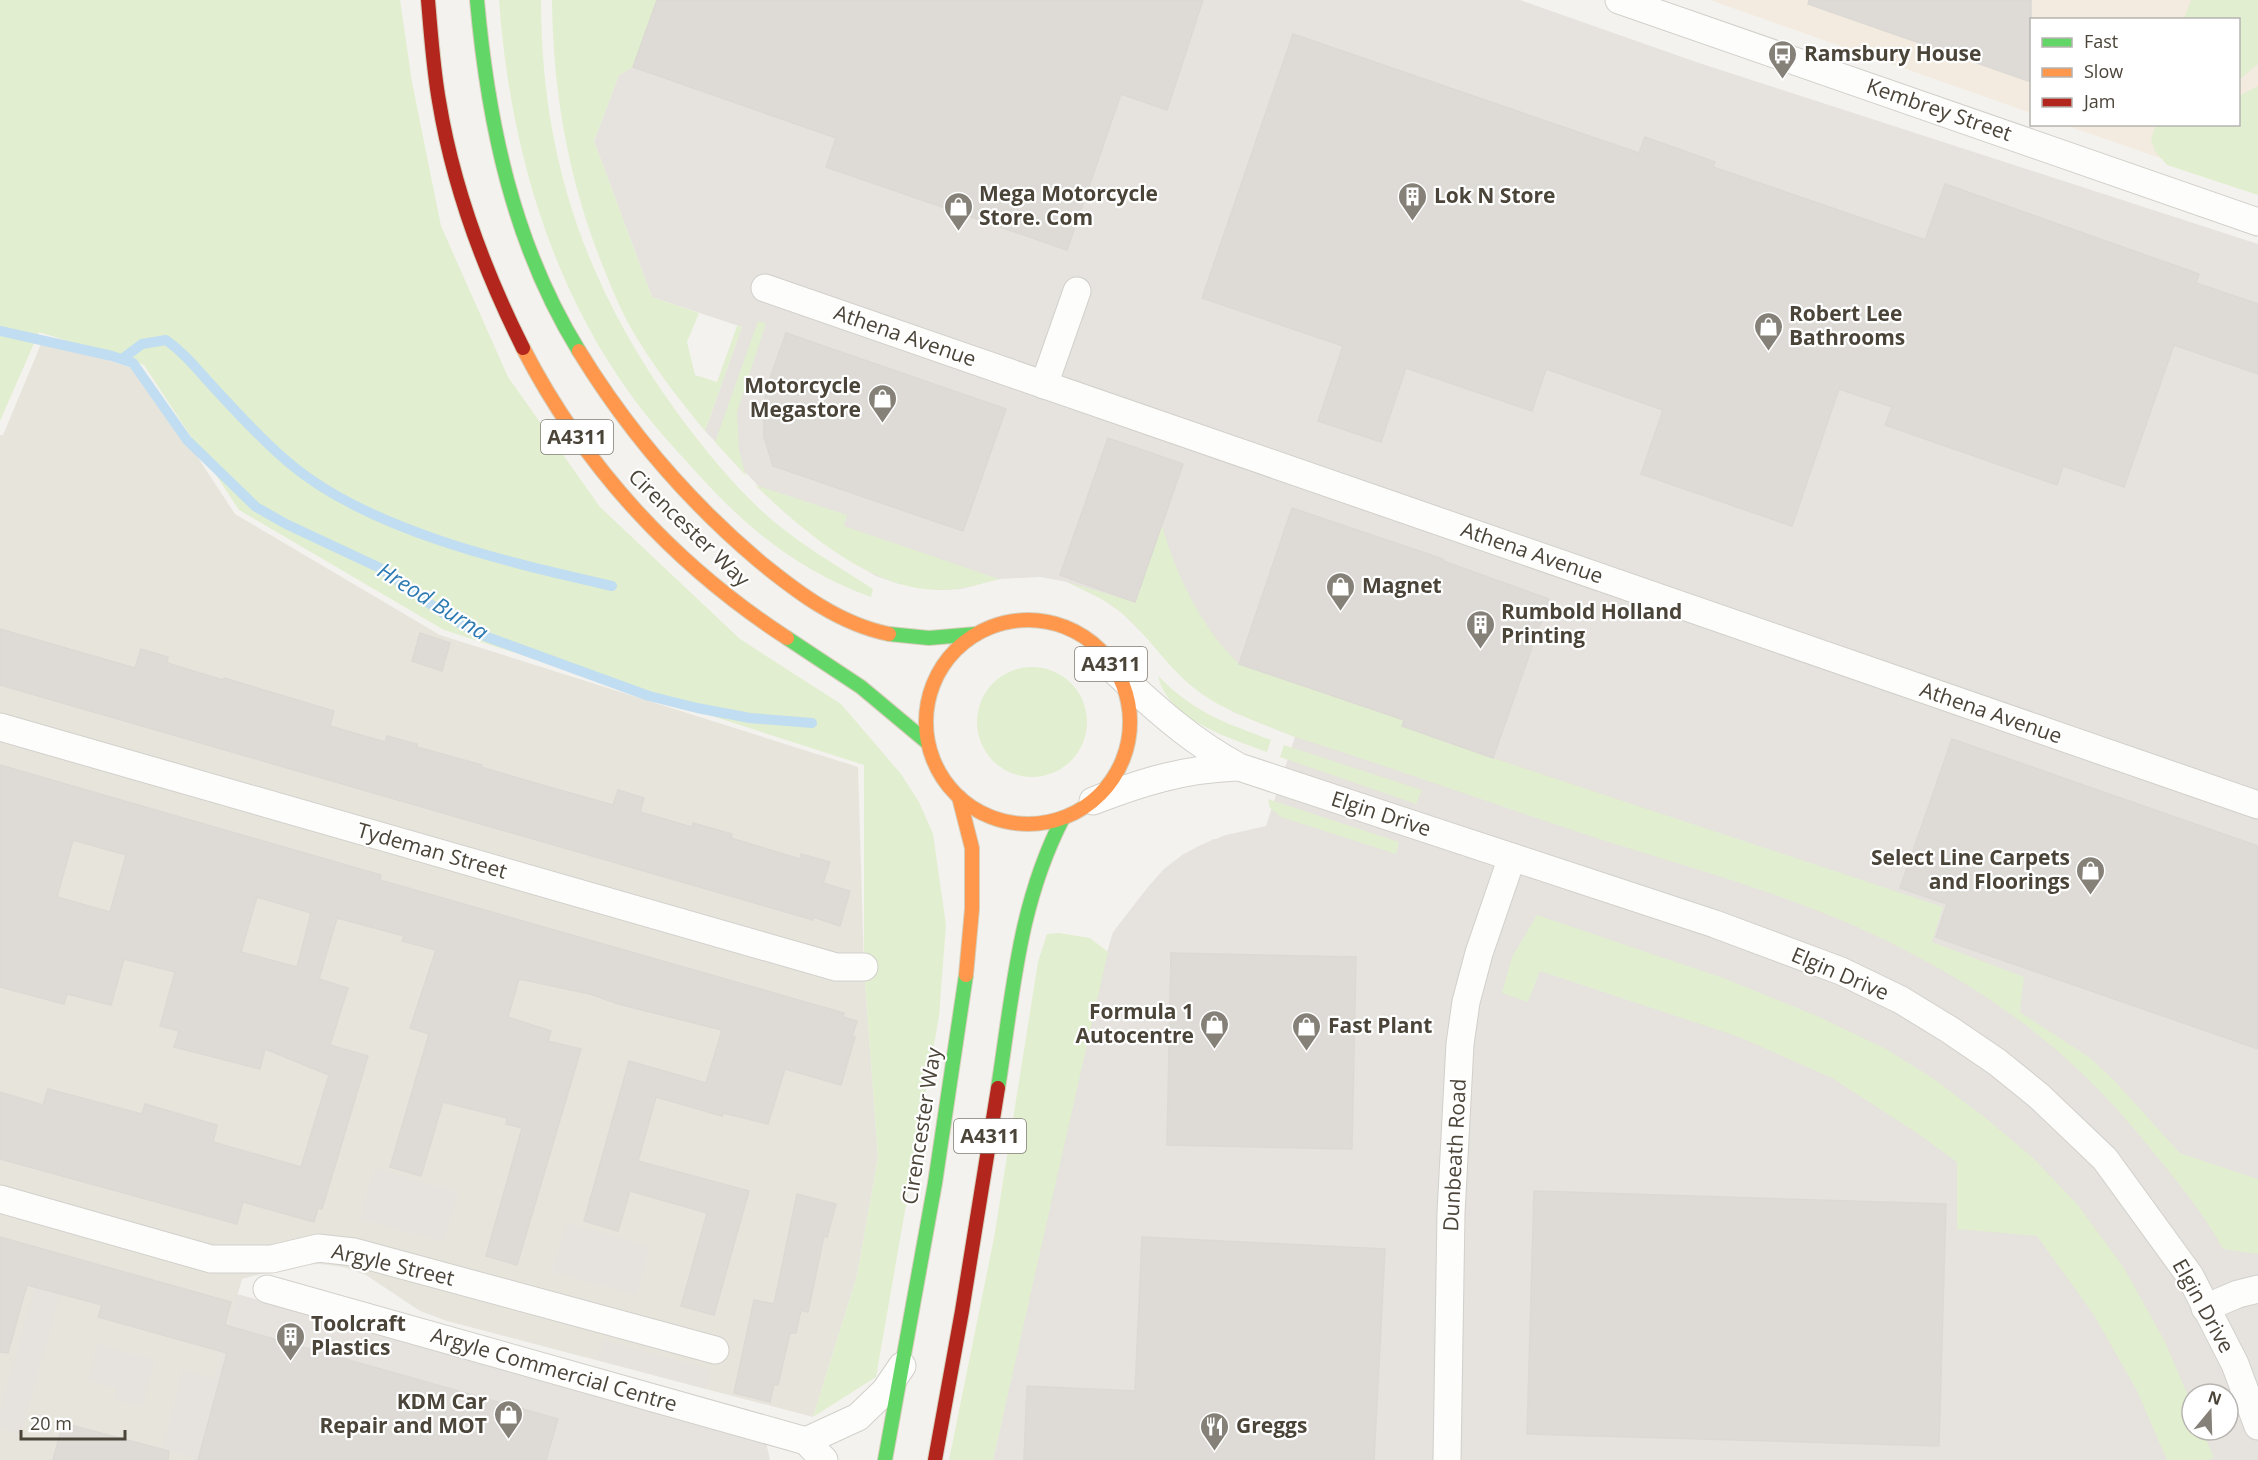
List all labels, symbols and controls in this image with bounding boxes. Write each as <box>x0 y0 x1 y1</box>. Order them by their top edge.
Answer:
legend <box>2030 18 2240 126</box>
text: Fast <box>2084 29 2118 53</box>
bus stop icon: Ramsbury House <box>1767 38 1799 80</box>
place label: Ramsbury House <box>1804 39 1981 67</box>
text: Slow <box>2084 59 2123 83</box>
street label: Kembrey Street <box>1863 71 2016 147</box>
text: Jam <box>2082 89 2116 113</box>
place label: Mega Motorcycle Store. Com <box>979 179 1158 231</box>
building icon: Lok N Store <box>1397 180 1429 222</box>
place label: Lok N Store <box>1434 181 1556 209</box>
shop icon: Mega Motorcycle Store. Com <box>942 190 974 232</box>
street label: Athena Avenue <box>831 298 980 372</box>
place label: Robert Lee Bathrooms <box>1789 299 1905 351</box>
shop icon: Robert Lee Bathrooms <box>1752 310 1784 352</box>
place label: Motorcycle Megastore <box>744 371 861 423</box>
shop icon: Motorcycle Megastore <box>866 382 898 424</box>
road number: A4311 <box>541 420 613 454</box>
street label: Cirencester Way <box>623 462 757 593</box>
street label: Athena Avenue <box>1458 515 1607 589</box>
water label: Hreod Burna <box>373 554 495 646</box>
shop icon: Magnet <box>1325 570 1357 612</box>
place label: Magnet <box>1362 571 1442 599</box>
place label: Rumbold Holland Printing <box>1501 597 1682 649</box>
building icon: Rumbold Holland Printing <box>1464 608 1496 650</box>
road number: A4311 <box>1075 647 1147 681</box>
street label: Athena Avenue <box>1917 675 2066 749</box>
street label: Elgin Drive <box>1328 784 1435 842</box>
street label: Tydeman Street <box>354 815 511 885</box>
place label: Select Line Carpets and Floorings <box>1871 843 2070 895</box>
shop icon: Select Line Carpets and Floorings <box>2075 854 2107 896</box>
street label: Elgin Drive <box>1787 940 1893 1006</box>
place label: Formula 1 Autocentre <box>1076 997 1194 1049</box>
shop icon: Formula 1 Autocentre <box>1199 1008 1231 1050</box>
shop icon: Fast Plant <box>1291 1010 1323 1052</box>
place label: Fast Plant <box>1328 1011 1432 1039</box>
street label: Cirencester Way <box>895 1045 947 1206</box>
street label: Dunbeath Road <box>1436 1078 1472 1232</box>
road number: A4311 <box>954 1119 1026 1153</box>
street label: Argyle Street <box>329 1236 457 1292</box>
street label: Elgin Drive <box>2167 1254 2241 1358</box>
place label: Toolcraft Plastics <box>311 1309 406 1361</box>
building icon: Toolcraft Plastics <box>274 1320 306 1362</box>
street label: Argyle Commercial Centre <box>428 1320 681 1418</box>
north arrow <box>2180 1382 2240 1442</box>
text: N <box>2205 1385 2225 1410</box>
place label: KDM Car Repair and MOT <box>319 1387 487 1439</box>
shop icon: KDM Car Repair and MOT <box>492 1398 524 1440</box>
scale bar <box>21 1403 124 1441</box>
restaurant icon: Greggs <box>1199 1410 1231 1452</box>
text: 20 m <box>30 1411 72 1435</box>
place label: Greggs <box>1236 1411 1307 1439</box>

